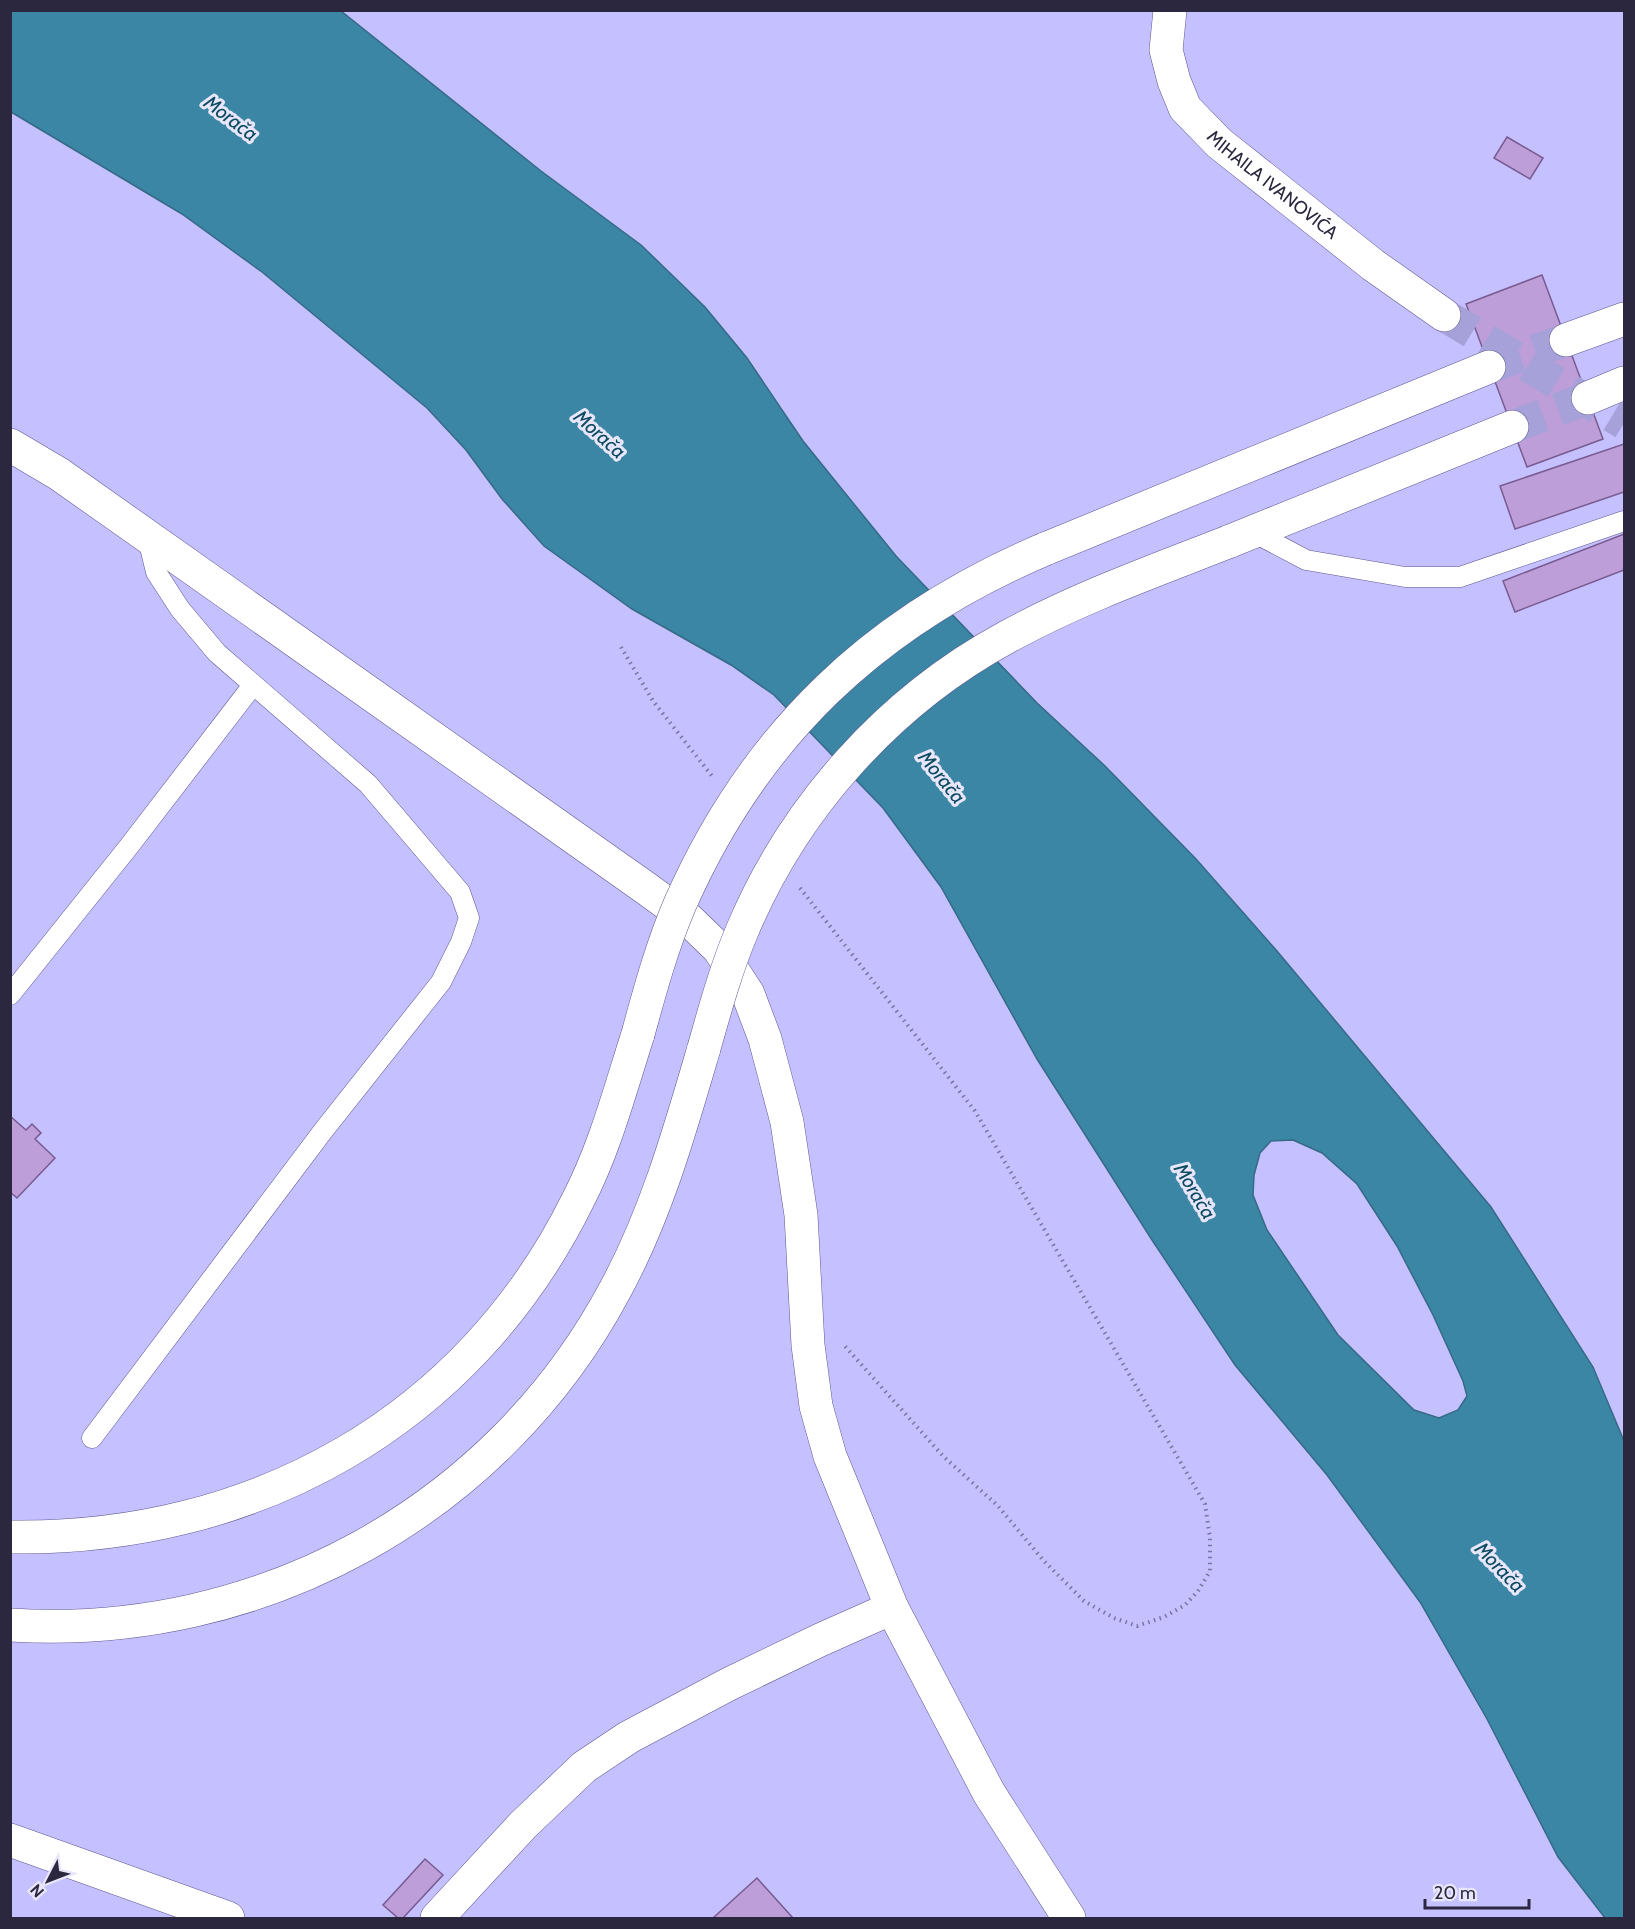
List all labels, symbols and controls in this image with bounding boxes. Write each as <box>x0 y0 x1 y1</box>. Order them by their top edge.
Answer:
water label: Morača <box>199 89 263 146</box>
street label: MIHAILA IVANOVIĆA <box>1202 126 1342 244</box>
water label: Morača <box>569 404 631 463</box>
water label: Morača <box>913 745 971 808</box>
water label: Morača <box>1168 1158 1221 1223</box>
water label: Morača <box>1469 1536 1530 1597</box>
north arrow <box>18 1851 78 1911</box>
scale bar <box>1425 1872 1528 1910</box>
text: N <box>26 1880 48 1901</box>
text: 20 m <box>1434 1882 1476 1904</box>

